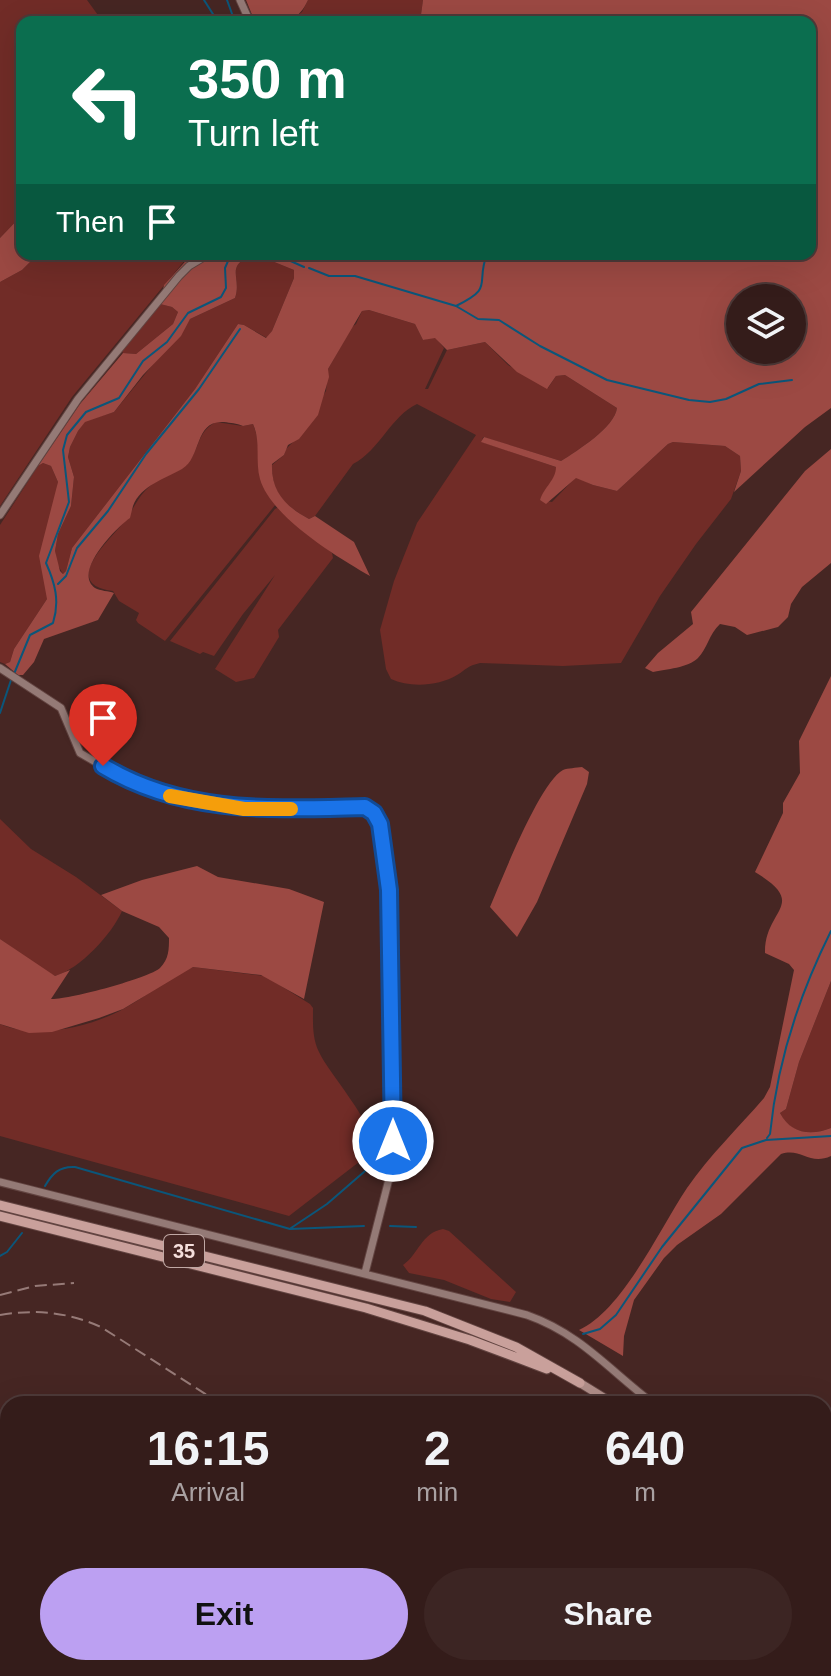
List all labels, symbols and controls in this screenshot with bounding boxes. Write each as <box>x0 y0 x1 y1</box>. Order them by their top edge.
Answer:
text: 350 m <box>188 47 347 110</box>
icon: left <box>56 48 160 152</box>
text: Turn left <box>188 113 319 154</box>
icon: arrive <box>140 200 184 244</box>
text: Then <box>56 205 124 238</box>
map controls <box>726 284 806 364</box>
button: layers <box>726 284 806 364</box>
pin <box>69 684 137 766</box>
icon: arrive <box>81 696 125 740</box>
position arrow <box>351 1099 435 1183</box>
road number: 35 <box>164 1235 204 1267</box>
text: 16:15 <box>147 1422 270 1475</box>
text: 2 <box>424 1422 451 1475</box>
text: 640 <box>605 1422 685 1475</box>
text: Arrival <box>171 1477 245 1507</box>
text: min <box>416 1477 458 1507</box>
text: m <box>634 1477 656 1507</box>
button: Exit <box>40 1568 408 1660</box>
button: Share <box>424 1568 792 1660</box>

